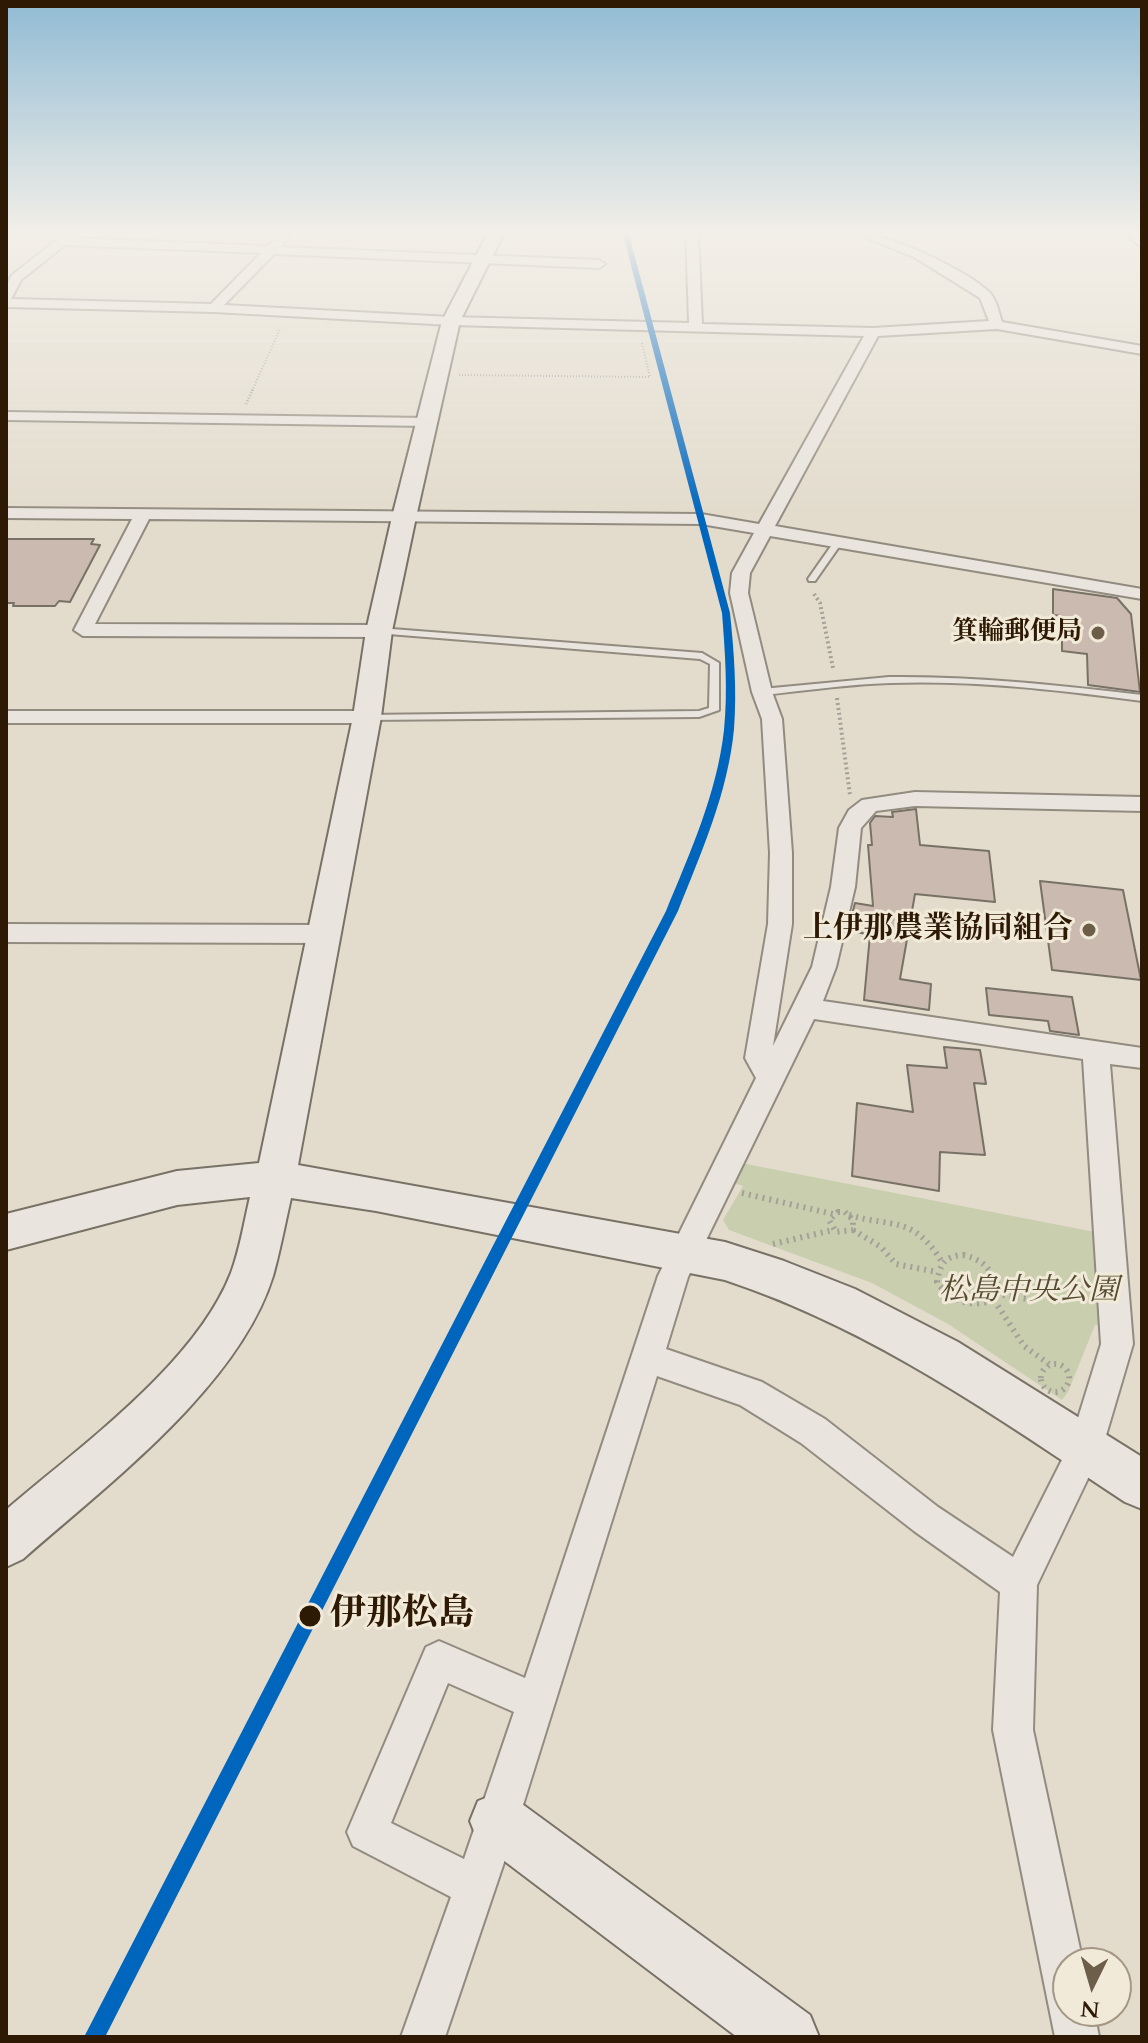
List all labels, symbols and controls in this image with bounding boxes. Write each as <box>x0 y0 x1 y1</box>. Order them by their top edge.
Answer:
place label: 箕輪郵便局 <box>952 617 1082 649</box>
marker: 箕輪郵便局 <box>1089 624 1107 642</box>
place label: 上伊那農業協同組合 <box>803 912 1073 948</box>
marker: 上伊那農業協同組合 <box>1080 921 1098 939</box>
park label: 松島中央公園 <box>939 1274 1119 1310</box>
place label: 伊那松島 <box>330 1594 474 1638</box>
marker: 伊那松島 <box>297 1603 323 1629</box>
north arrow <box>1052 1947 1132 2027</box>
text: N <box>1079 1993 1101 2025</box>

